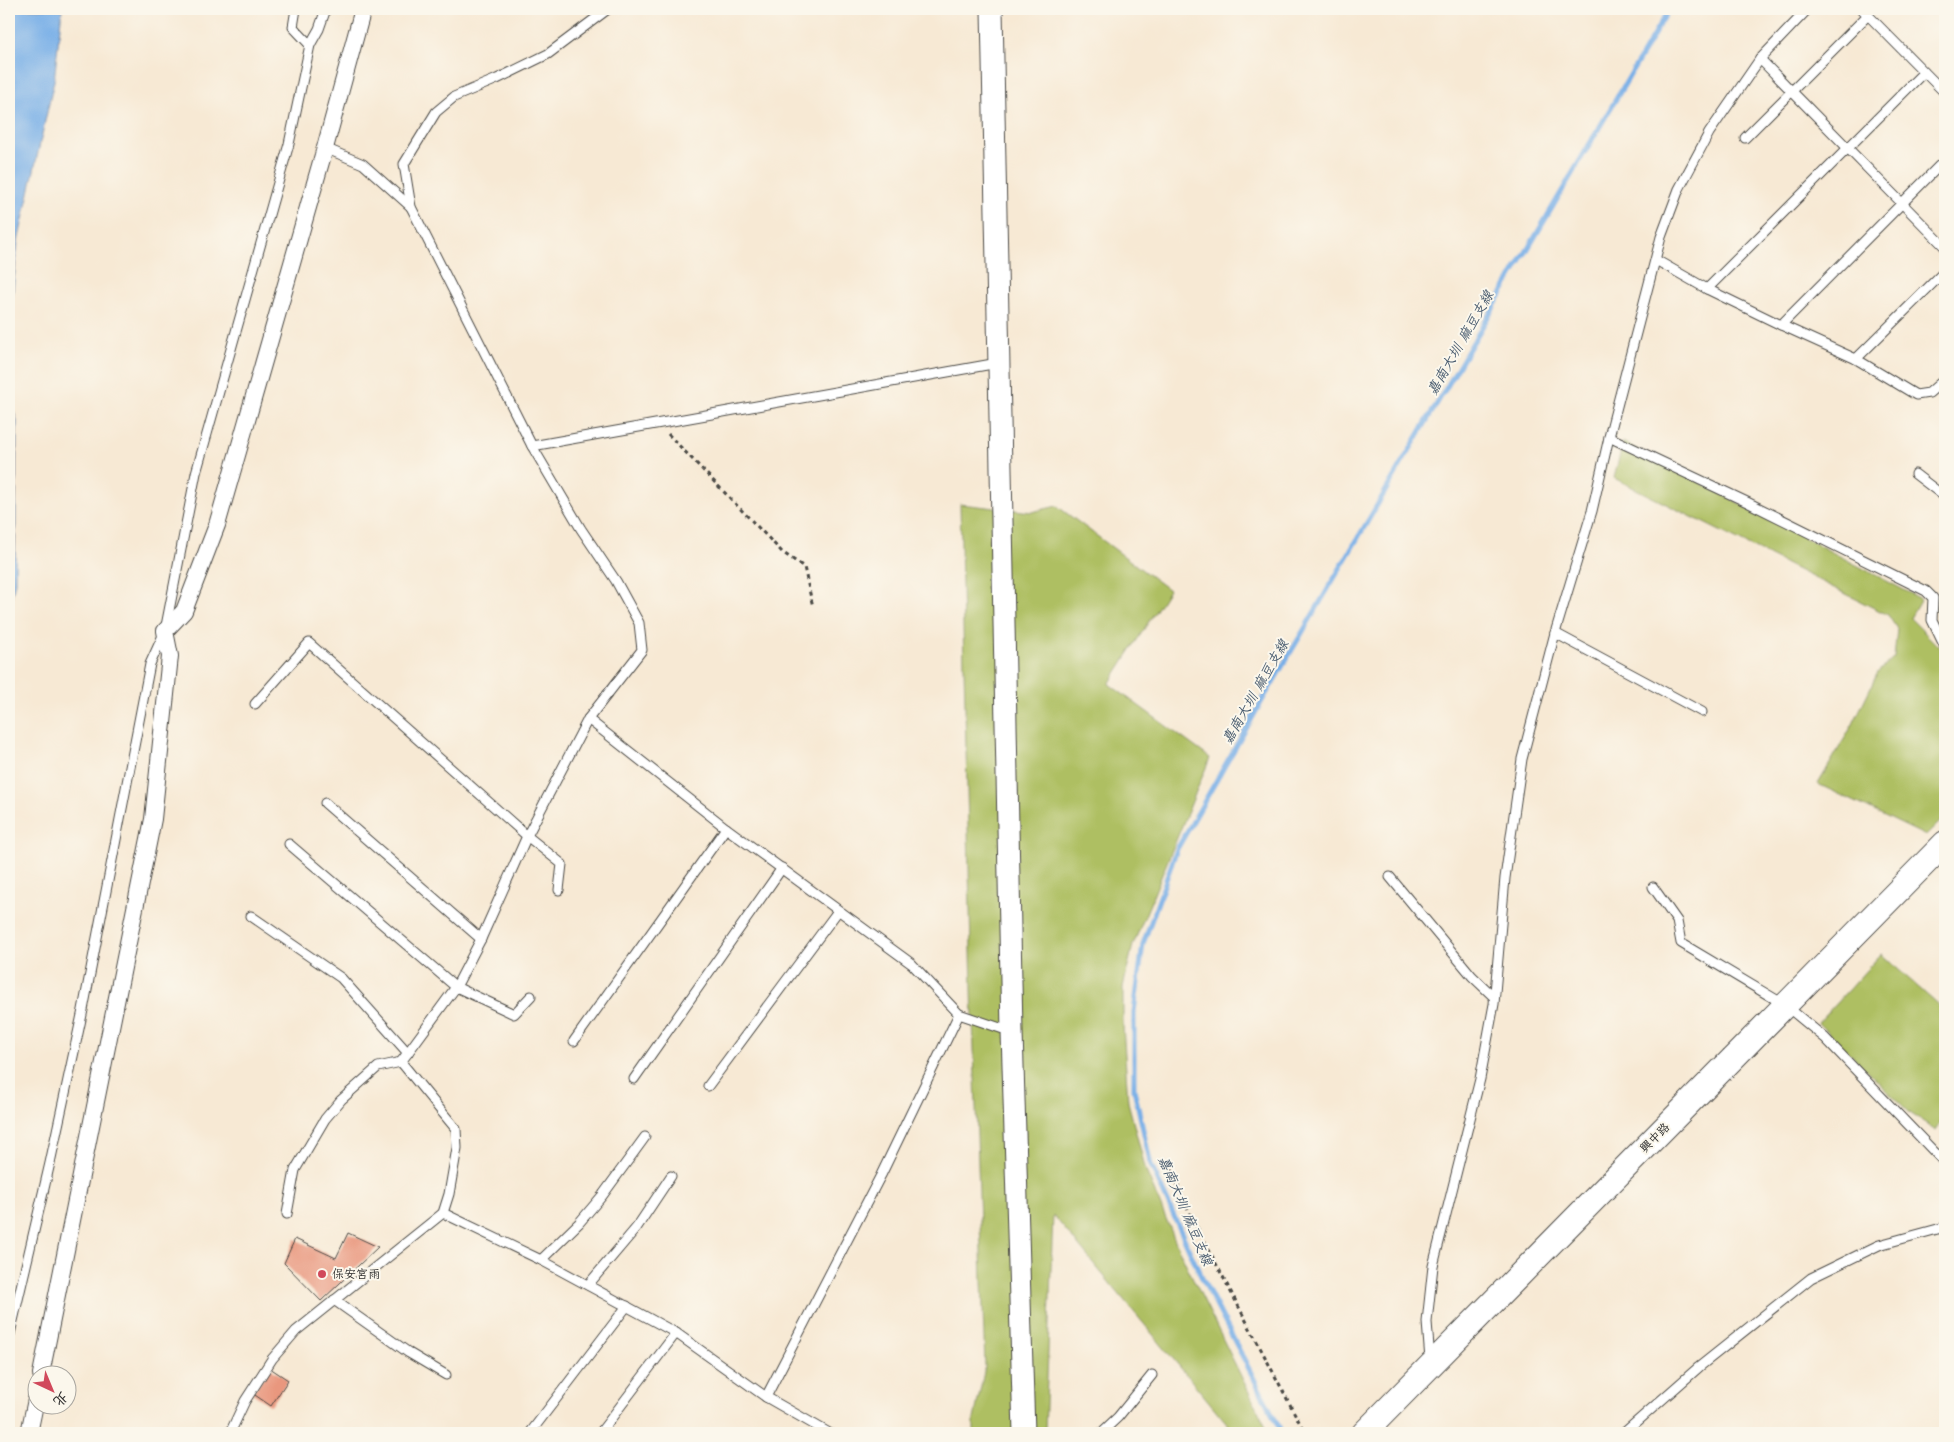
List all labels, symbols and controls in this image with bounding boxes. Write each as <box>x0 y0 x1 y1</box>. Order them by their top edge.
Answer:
water label: 嘉南大圳 麻豆支線 <box>1422 286 1500 399</box>
water label: 嘉南大圳 麻豆支線 <box>1217 635 1295 748</box>
street label: 興中路 <box>1636 1119 1674 1157</box>
water label: 嘉南大圳 麻豆支線 <box>1152 1153 1218 1270</box>
place label: 保安宮雨 <box>332 1265 380 1284</box>
marker: 保安宮雨 <box>316 1268 328 1280</box>
north arrow <box>28 1364 78 1414</box>
text: 北 <box>48 1386 73 1411</box>

